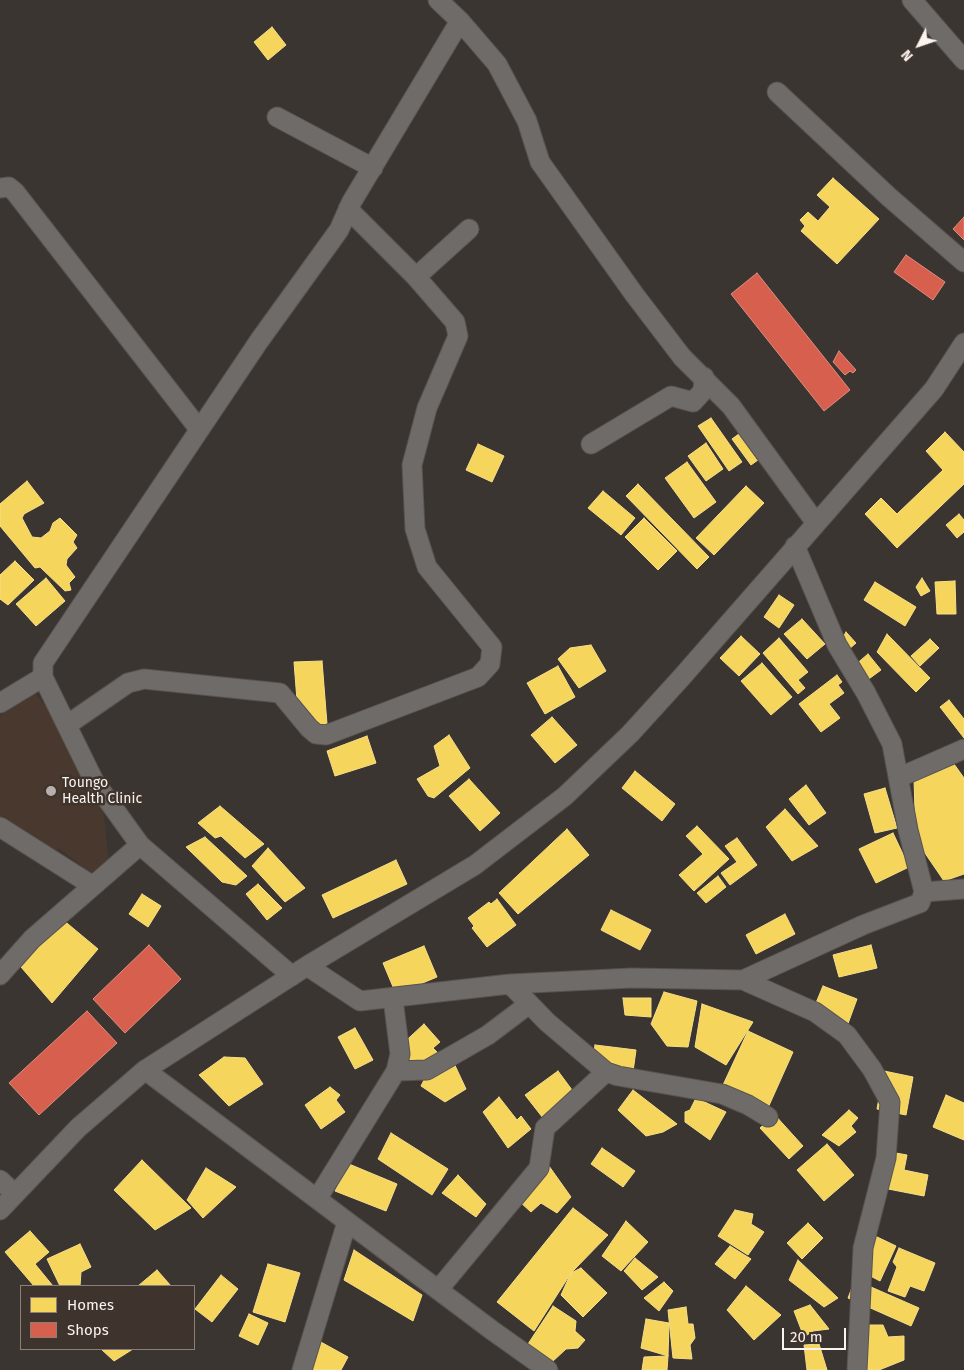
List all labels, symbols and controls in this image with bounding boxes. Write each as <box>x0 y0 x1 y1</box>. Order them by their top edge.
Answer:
north arrow <box>894 20 944 70</box>
text: N <box>898 46 917 64</box>
place label: Toungo Health Clinic <box>62 775 142 808</box>
marker: Toungo Health Clinic <box>44 784 58 798</box>
legend <box>20 1285 195 1350</box>
text: Homes <box>67 1296 114 1314</box>
scale bar <box>784 1318 848 1350</box>
text: Shops <box>67 1321 109 1339</box>
text: 20 m <box>790 1328 823 1346</box>

